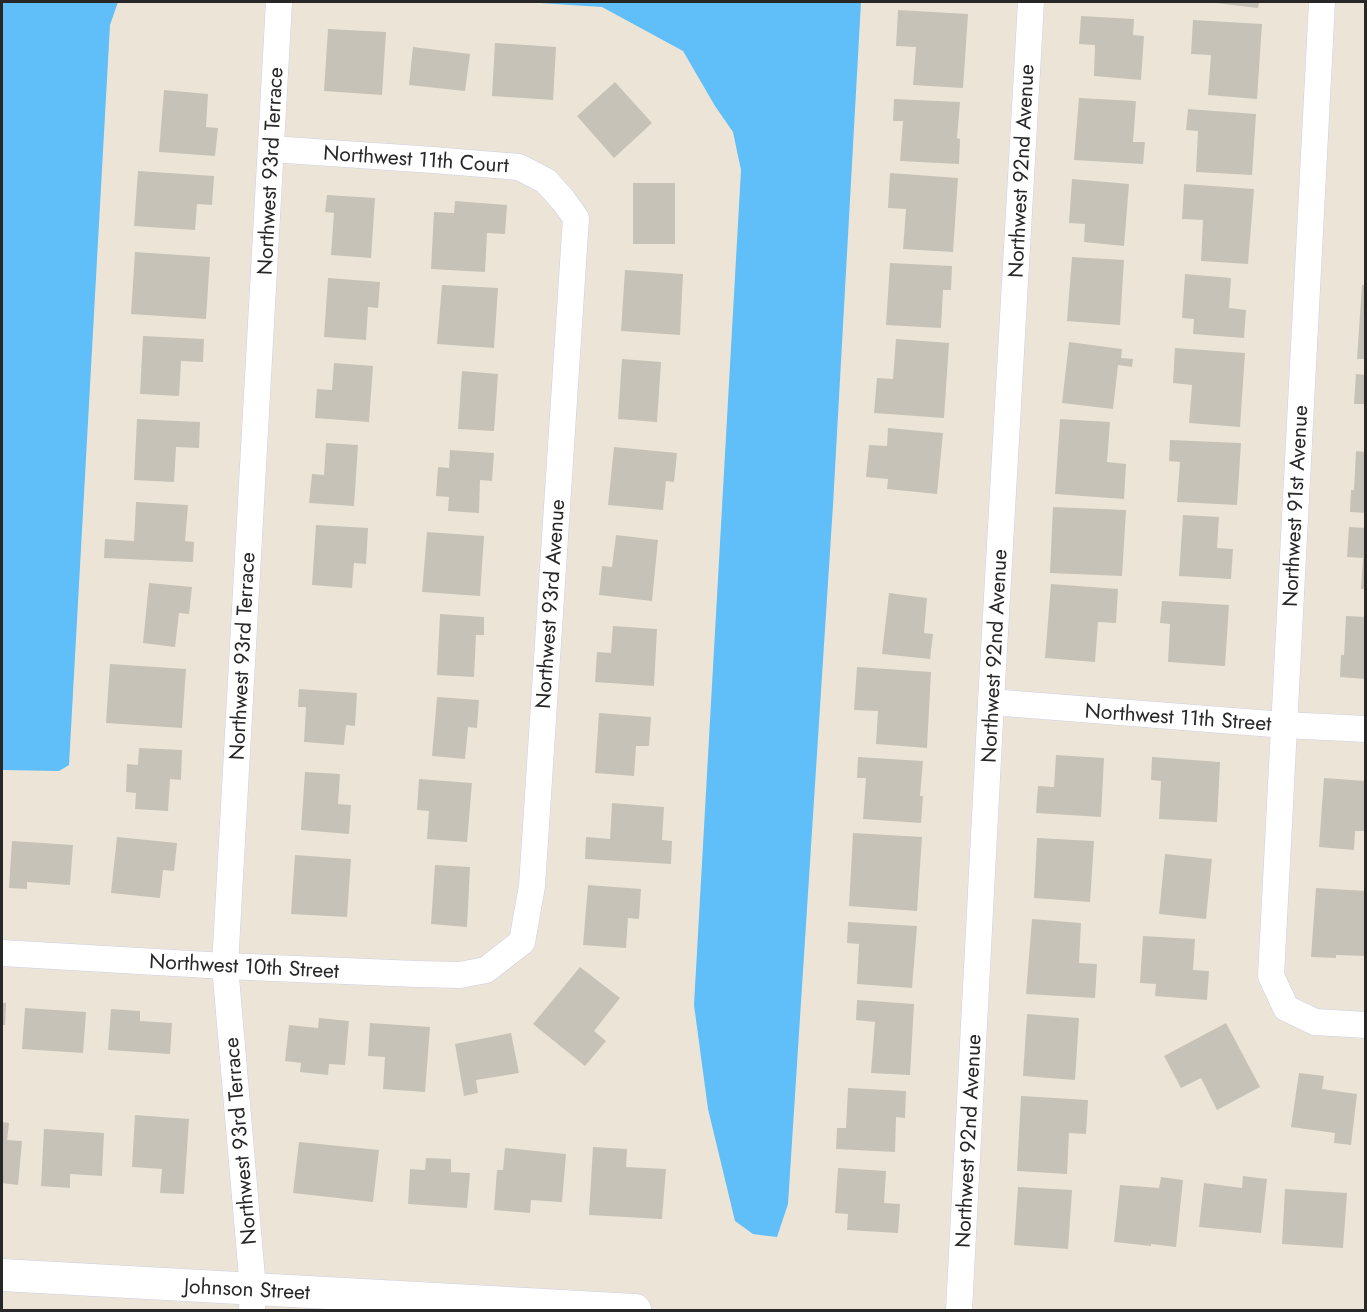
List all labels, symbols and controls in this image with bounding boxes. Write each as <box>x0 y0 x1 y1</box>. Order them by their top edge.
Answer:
street label: Northwest 92nd Avenue <box>1000 63 1042 279</box>
street label: Northwest 93rd Terrace <box>250 66 290 276</box>
street label: Northwest 11th Court <box>322 138 510 180</box>
street label: Northwest 91st Avenue <box>1275 404 1315 608</box>
street label: Northwest 93rd Avenue <box>528 498 572 710</box>
street label: Northwest 92nd Avenue <box>973 548 1015 764</box>
street label: Northwest 93rd Terrace <box>222 551 262 761</box>
street label: Northwest 11th Street <box>1084 696 1272 738</box>
street label: Northwest 10th Street <box>148 946 340 986</box>
street label: Northwest 92nd Avenue <box>947 1033 989 1249</box>
street label: Northwest 93rd Terrace <box>216 1036 264 1246</box>
street label: Johnson Street <box>180 1271 311 1307</box>

